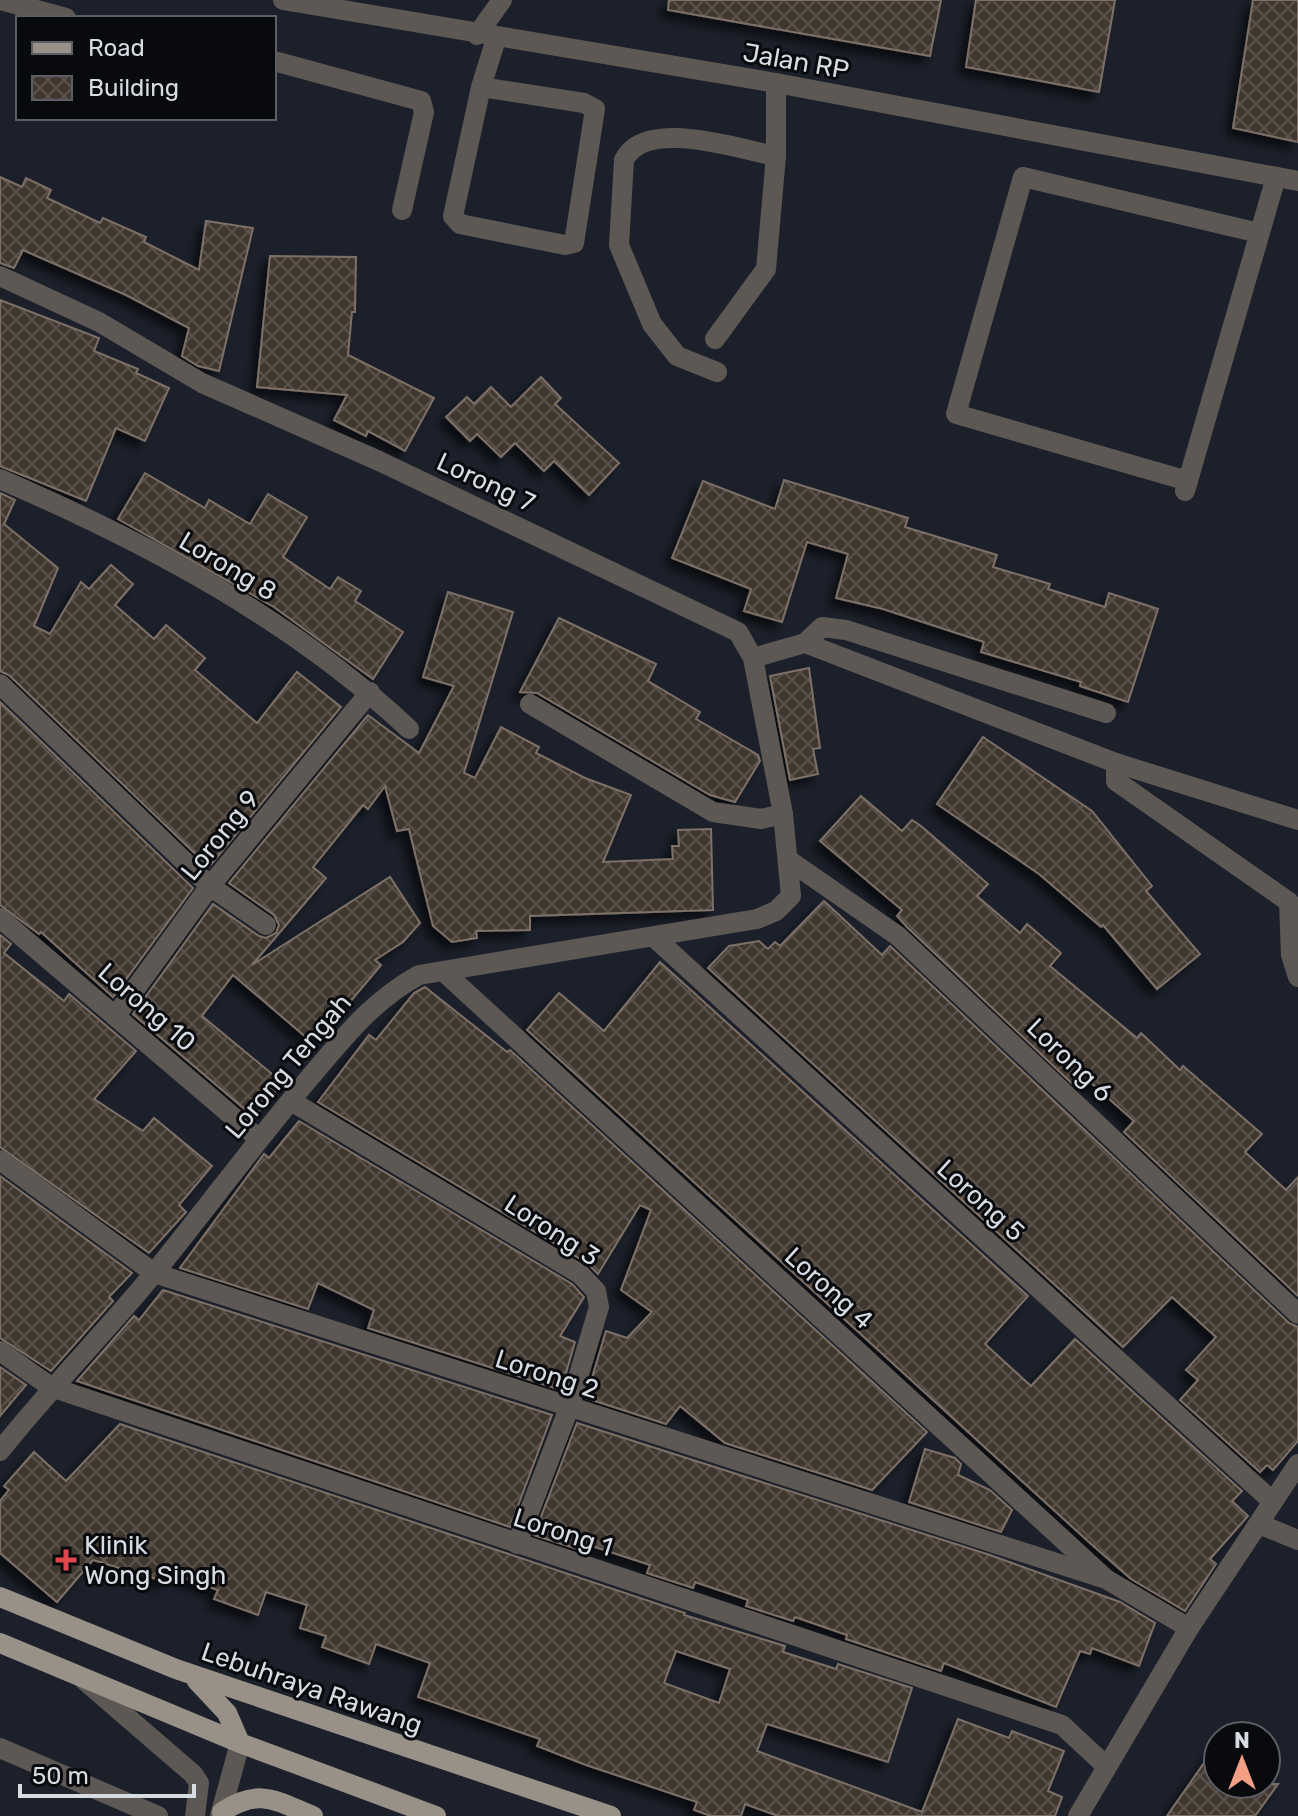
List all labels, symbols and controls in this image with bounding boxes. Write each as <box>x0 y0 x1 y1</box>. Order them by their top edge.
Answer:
legend <box>16 16 276 120</box>
text: Road <box>88 34 145 62</box>
street label: Jalan RP <box>740 37 851 86</box>
text: Building <box>88 74 179 102</box>
street label: Lorong 7 <box>432 446 540 519</box>
street label: Lorong 8 <box>173 525 282 608</box>
street label: Lorong 9 <box>175 784 266 887</box>
street label: Lorong 10 <box>92 957 202 1058</box>
street label: Lorong Tengah <box>219 988 358 1145</box>
street label: Lorong 6 <box>1020 1012 1119 1109</box>
street label: Lorong 5 <box>931 1153 1031 1248</box>
street label: Lorong 3 <box>498 1188 605 1273</box>
street label: Lorong 4 <box>778 1241 879 1336</box>
street label: Lorong 2 <box>491 1343 602 1406</box>
street label: Lorong 1 <box>509 1502 616 1563</box>
place label: Klinik Wong Singh <box>84 1530 226 1591</box>
marker: Klinik Wong Singh <box>55 1549 77 1571</box>
street label: Lebuhraya Rawang <box>197 1636 426 1741</box>
north arrow <box>1202 1720 1282 1800</box>
text: N <box>1234 1727 1250 1754</box>
scale bar <box>20 1748 194 1798</box>
text: 50 m <box>32 1762 89 1790</box>

